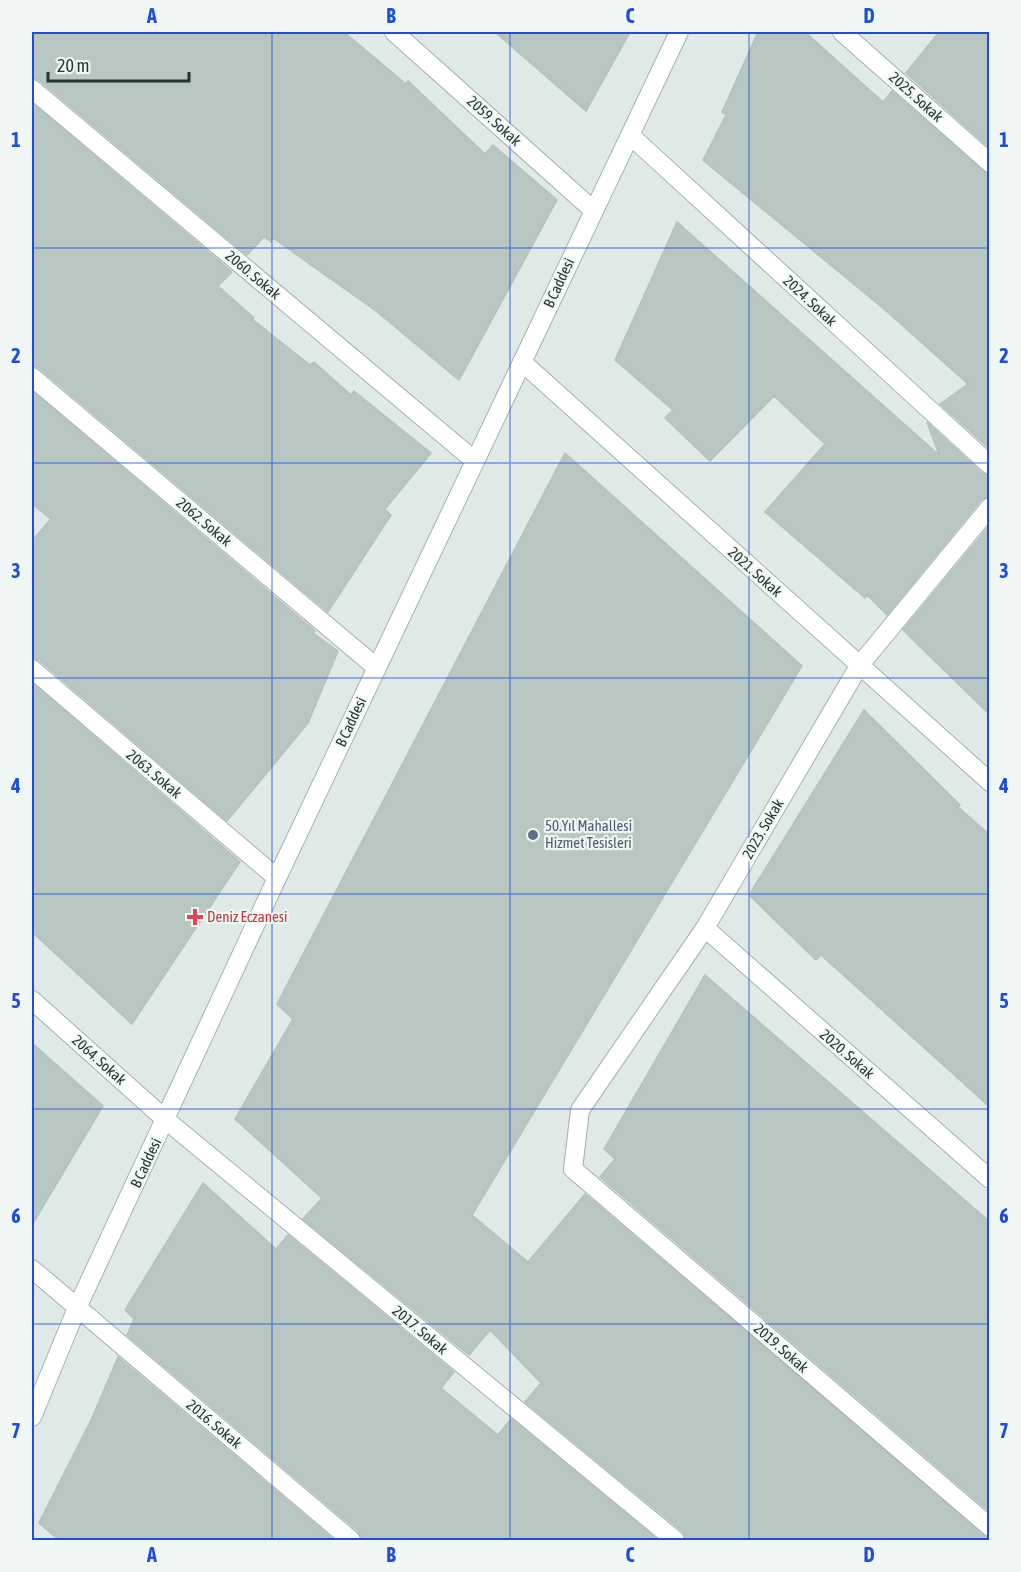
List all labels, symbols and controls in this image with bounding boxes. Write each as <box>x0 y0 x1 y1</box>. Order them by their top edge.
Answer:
text: A <box>146 4 157 27</box>
text: B <box>386 4 396 27</box>
text: C <box>626 4 635 27</box>
text: D <box>863 4 875 27</box>
scale bar <box>48 45 189 83</box>
text: 20 m <box>57 55 89 76</box>
street label: 2025. Sokak <box>886 68 947 125</box>
street label: 2059. Sokak <box>464 92 525 149</box>
text: 1 <box>11 128 21 151</box>
text: 1 <box>999 128 1009 151</box>
street label: 2060. Sokak <box>222 247 285 303</box>
street label: B Caddesi <box>540 255 577 310</box>
street label: 2024. Sokak <box>780 272 841 330</box>
text: 2 <box>11 344 21 367</box>
text: 2 <box>999 344 1009 367</box>
street label: 2062. Sokak <box>173 494 236 550</box>
street label: 2021. Sokak <box>725 543 786 600</box>
text: 3 <box>11 559 21 582</box>
text: 3 <box>999 559 1009 582</box>
street label: B Caddesi <box>332 694 369 749</box>
street label: 2063. Sokak <box>123 746 186 802</box>
text: 4 <box>10 774 21 797</box>
text: 4 <box>998 774 1009 797</box>
street label: 2023. Sokak <box>739 795 787 862</box>
place label: 50.Yıl Mahallesi Hizmet Tesisleri <box>545 817 632 851</box>
marker: 50.Yıl Mahallesi Hizmet Tesisleri <box>526 828 540 842</box>
place label: Deniz Eczanesi <box>207 908 288 925</box>
marker: Deniz Eczanesi <box>188 910 202 924</box>
text: 5 <box>11 989 21 1012</box>
text: 5 <box>999 989 1009 1012</box>
street label: 2020. Sokak <box>817 1025 878 1082</box>
street label: 2064. Sokak <box>69 1031 130 1088</box>
street label: B Caddesi <box>127 1135 164 1190</box>
text: 6 <box>11 1204 21 1227</box>
text: 6 <box>999 1204 1009 1227</box>
street label: 2017. Sokak <box>389 1302 452 1358</box>
street label: 2019. Sokak <box>751 1319 812 1376</box>
street label: 2016. Sokak <box>183 1396 246 1452</box>
text: 7 <box>11 1419 21 1442</box>
text: 7 <box>999 1419 1009 1442</box>
text: A <box>146 1543 157 1566</box>
text: B <box>386 1543 396 1566</box>
text: C <box>626 1543 635 1566</box>
text: D <box>863 1543 875 1566</box>

